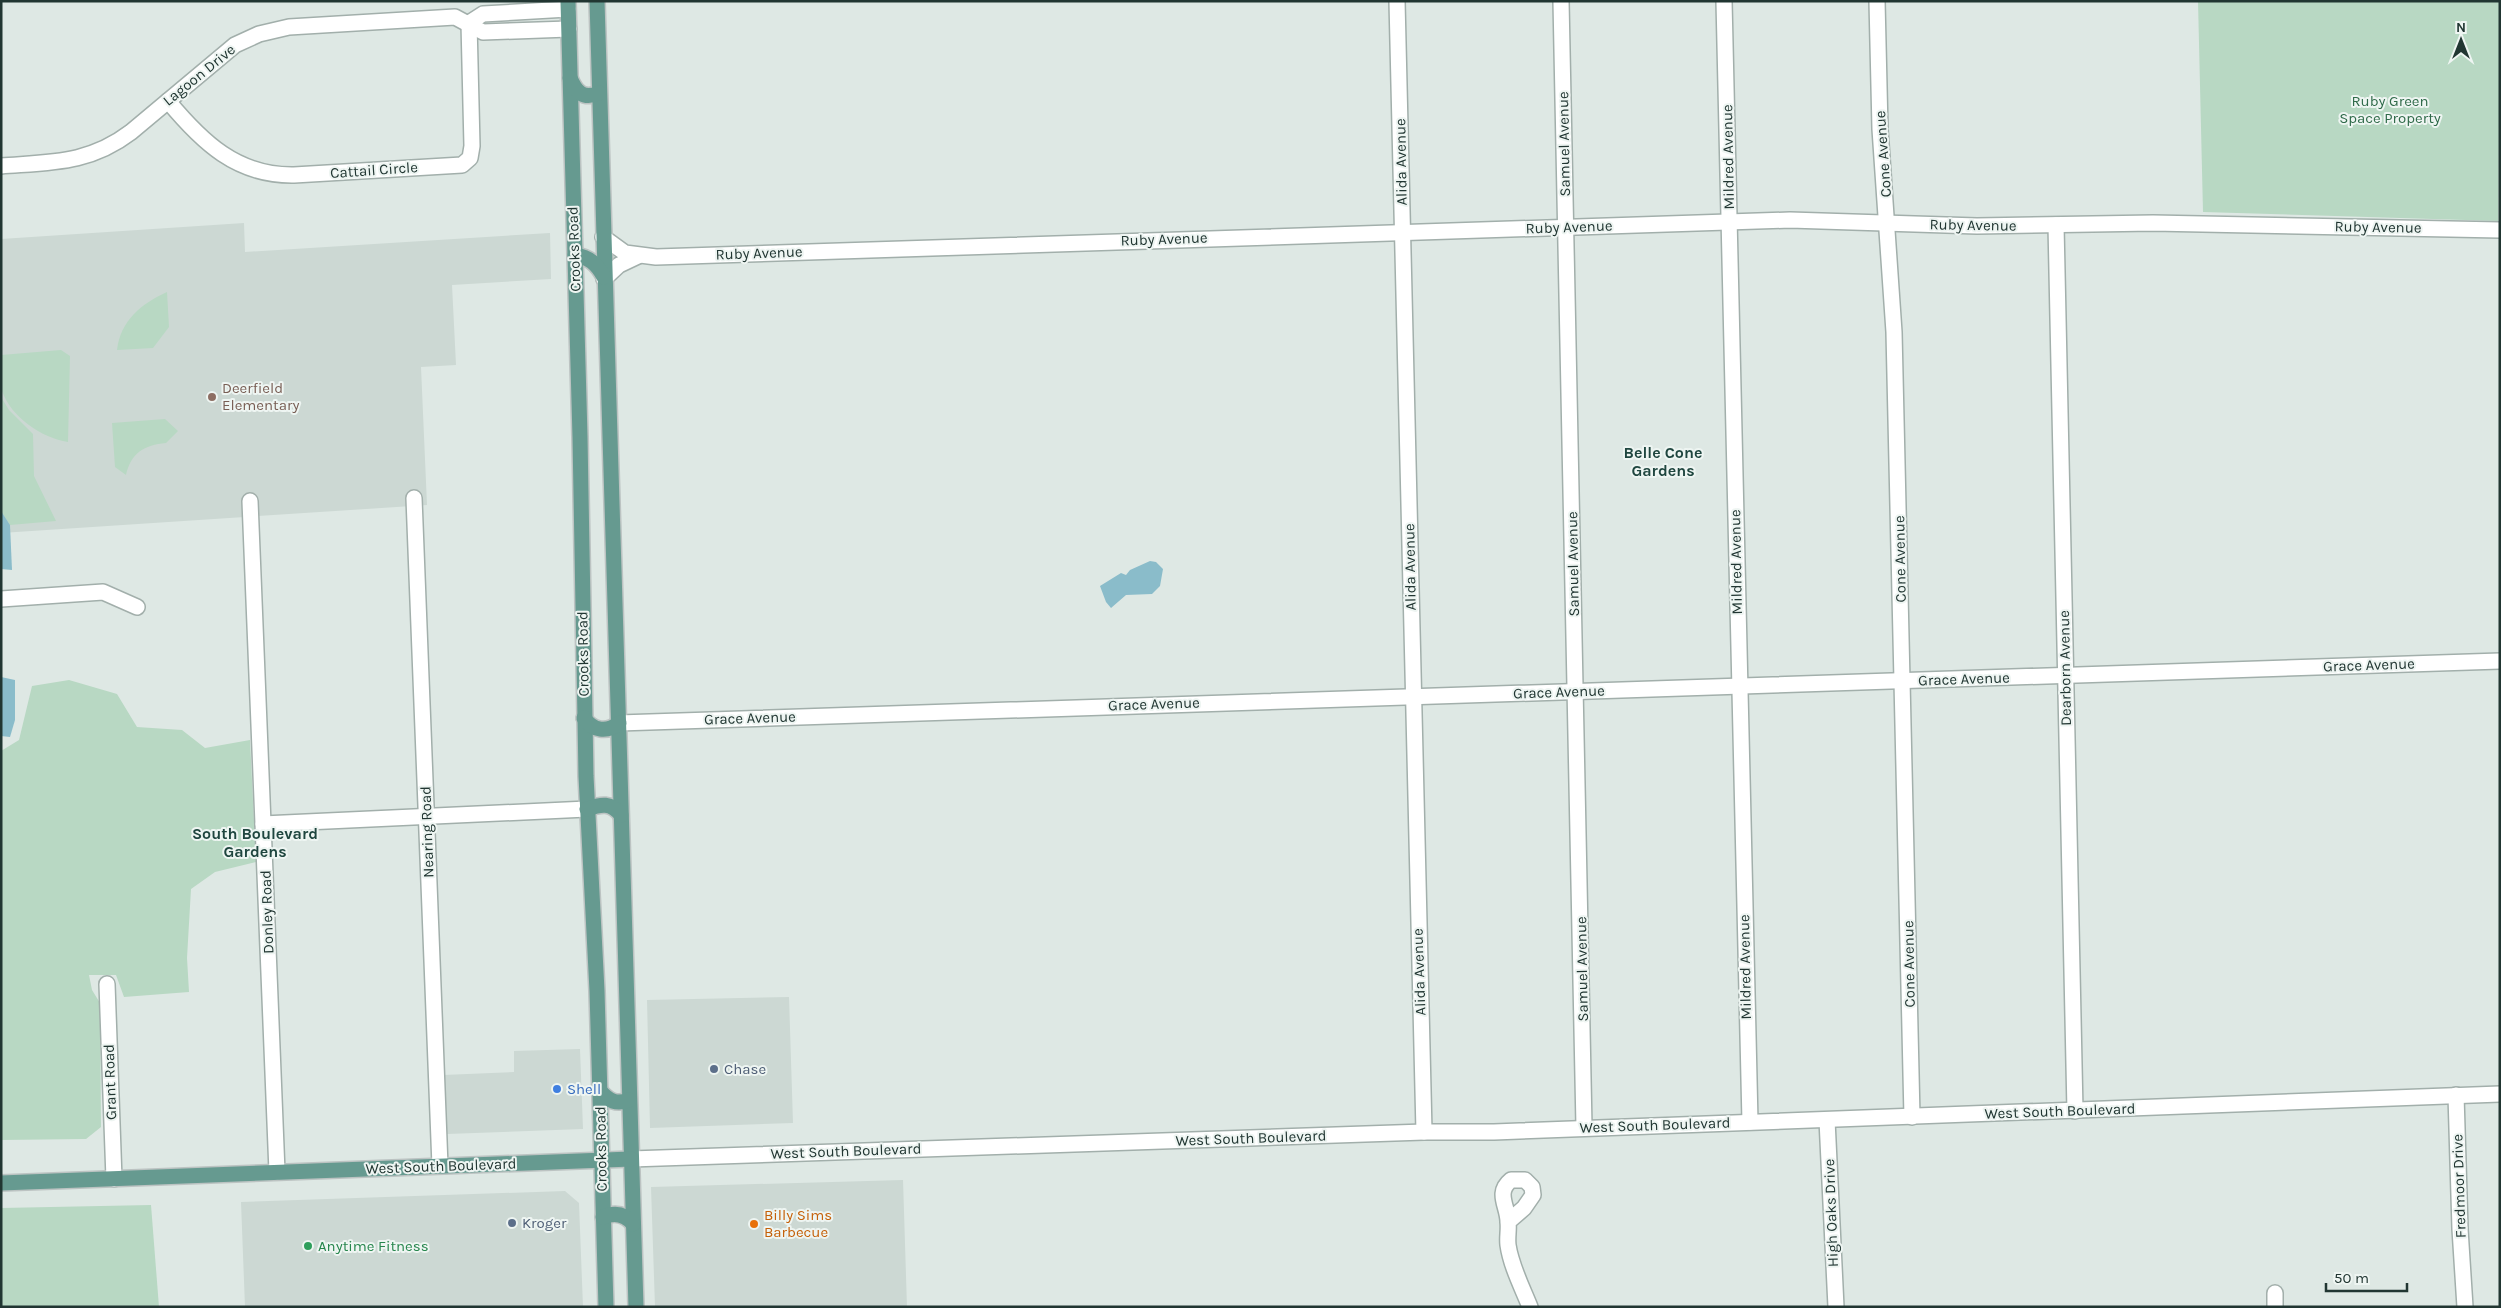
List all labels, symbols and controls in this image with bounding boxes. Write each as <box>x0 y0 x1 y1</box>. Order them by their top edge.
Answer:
north arrow <box>2436 15 2486 65</box>
text: N <box>2456 19 2466 36</box>
street label: Lagoon Drive <box>159 40 239 110</box>
street label: Samuel Avenue <box>1554 91 1574 197</box>
park label: Ruby Green Space Property <box>2339 92 2441 127</box>
street label: Mildred Avenue <box>1718 104 1738 210</box>
street label: Cone Avenue <box>1871 110 1895 198</box>
street label: Alida Avenue <box>1391 118 1411 206</box>
street label: Cattail Circle <box>330 158 418 182</box>
street label: Crooks Road <box>564 206 584 292</box>
street label: Ruby Avenue <box>1929 215 2017 235</box>
street label: Ruby Avenue <box>1525 216 1613 238</box>
street label: Ruby Avenue <box>2334 217 2422 237</box>
street label: Ruby Avenue <box>1120 228 1208 250</box>
street label: Ruby Avenue <box>715 242 803 264</box>
place label: Deerfield Elementary <box>222 379 299 414</box>
marker: Deerfield Elementary <box>206 391 218 403</box>
district label: Belle Cone Gardens <box>1624 443 1702 480</box>
street label: Mildred Avenue <box>1726 509 1746 615</box>
street label: Samuel Avenue <box>1563 511 1583 617</box>
street label: Cone Avenue <box>1890 515 1910 603</box>
street label: Alida Avenue <box>1400 523 1420 611</box>
street label: Dearborn Avenue <box>2055 610 2075 726</box>
street label: Crooks Road <box>573 611 593 697</box>
street label: Grace Avenue <box>2323 654 2415 676</box>
street label: Grace Avenue <box>1918 668 2010 690</box>
street label: Grace Avenue <box>1513 681 1605 703</box>
street label: Grace Avenue <box>1108 693 1200 715</box>
street label: Grace Avenue <box>704 707 796 729</box>
street label: Nearing Road <box>416 786 438 878</box>
district label: South Boulevard Gardens <box>192 824 318 861</box>
street label: Donley Road <box>257 870 277 954</box>
street label: Mildred Avenue <box>1735 914 1755 1020</box>
street label: Samuel Avenue <box>1572 916 1592 1022</box>
street label: Cone Avenue <box>1899 920 1919 1008</box>
street label: Alida Avenue <box>1408 928 1430 1016</box>
street label: Grant Road <box>100 1044 120 1120</box>
place label: Chase <box>724 1060 766 1078</box>
marker: Chase <box>708 1063 720 1075</box>
place label: Shell <box>567 1080 601 1098</box>
marker: Shell <box>551 1083 563 1095</box>
street label: West South Boulevard <box>1984 1099 2136 1123</box>
street label: Crooks Road <box>591 1106 611 1192</box>
street label: West South Boulevard <box>1579 1113 1731 1137</box>
street label: West South Boulevard <box>1175 1126 1327 1150</box>
street label: Fredmoor Drive <box>2448 1134 2470 1238</box>
street label: West South Boulevard <box>770 1139 922 1163</box>
street label: West South Boulevard <box>365 1154 517 1178</box>
street label: High Oaks Drive <box>1820 1158 1842 1268</box>
place label: Billy Sims Barbecue <box>764 1206 832 1241</box>
place label: Kroger <box>522 1214 567 1232</box>
marker: Kroger <box>506 1217 518 1229</box>
marker: Billy Sims Barbecue <box>748 1218 760 1230</box>
place label: Anytime Fitness <box>318 1237 429 1255</box>
marker: Anytime Fitness <box>302 1240 314 1252</box>
scale bar <box>2326 1260 2407 1292</box>
text: 50 m <box>2334 1269 2369 1287</box>

